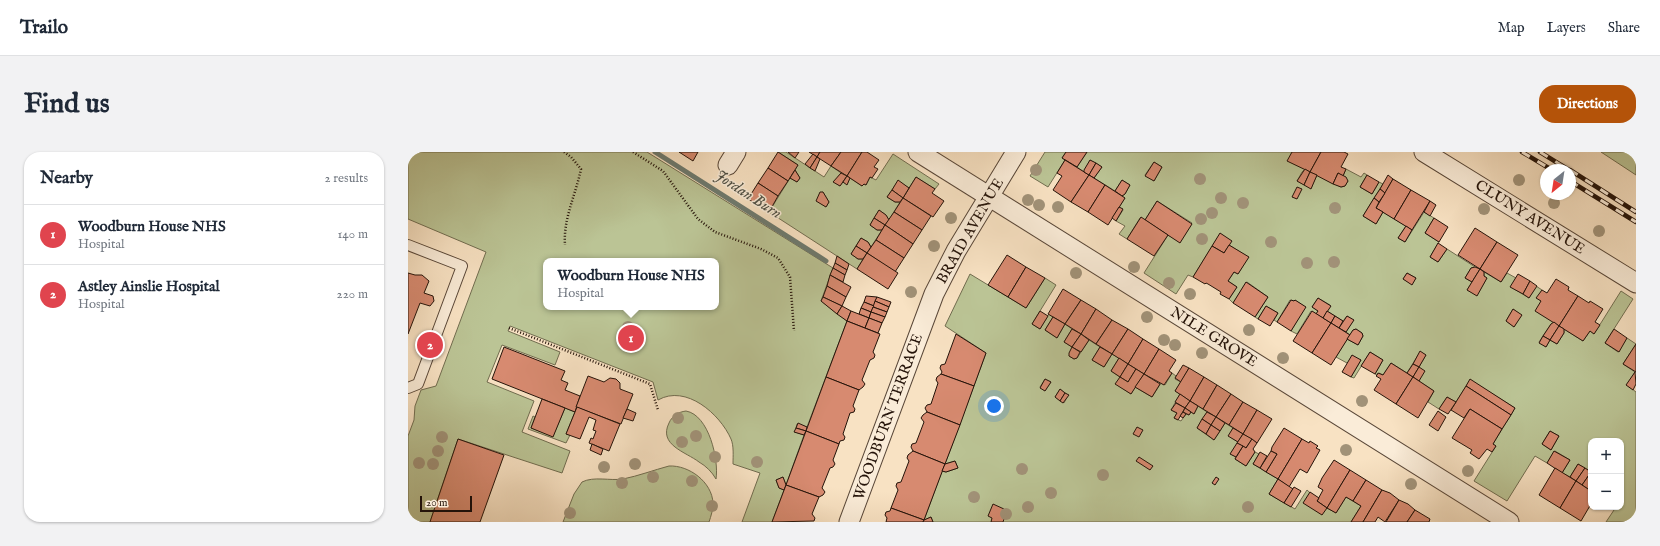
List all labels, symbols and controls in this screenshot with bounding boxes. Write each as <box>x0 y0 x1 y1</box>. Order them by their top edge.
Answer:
text: Trailo <box>20 16 68 40</box>
text: Map <box>1498 19 1525 37</box>
text: Layers <box>1547 19 1586 37</box>
text: Share <box>1608 19 1640 37</box>
button: Directions <box>1539 85 1636 123</box>
text: Find us <box>24 87 110 122</box>
north arrow <box>1540 164 1576 200</box>
water label: Jordan Burn <box>711 166 785 224</box>
text: Nearby <box>40 168 93 189</box>
text: 2 results <box>324 170 368 187</box>
street label: BRAID AVENUE <box>932 175 1008 287</box>
street label: CLUNY AVENUE <box>1472 176 1588 258</box>
text: Woodburn House NHS <box>78 217 226 236</box>
text: 1 <box>51 226 55 243</box>
text: 140 m <box>338 226 368 243</box>
text: Hospital <box>78 236 125 253</box>
popup <box>543 258 719 310</box>
text: Woodburn House NHS <box>557 266 705 285</box>
text: Astley Ainslie Hospital <box>78 277 220 296</box>
text: Hospital <box>557 285 604 302</box>
text: 2 <box>50 286 56 303</box>
text: 220 m <box>337 286 368 303</box>
text: Hospital <box>78 296 125 313</box>
street label: NILE GROVE <box>1167 303 1261 371</box>
pin: 1 <box>618 323 644 353</box>
pin: 2 <box>417 330 443 360</box>
street label: WOODBURN TERRACE <box>849 331 927 503</box>
your location <box>984 396 1004 416</box>
map controls <box>1588 438 1624 510</box>
button: + <box>1588 438 1624 474</box>
button: − <box>1588 474 1624 510</box>
scale bar <box>420 494 472 513</box>
text: 20 m <box>426 496 447 510</box>

